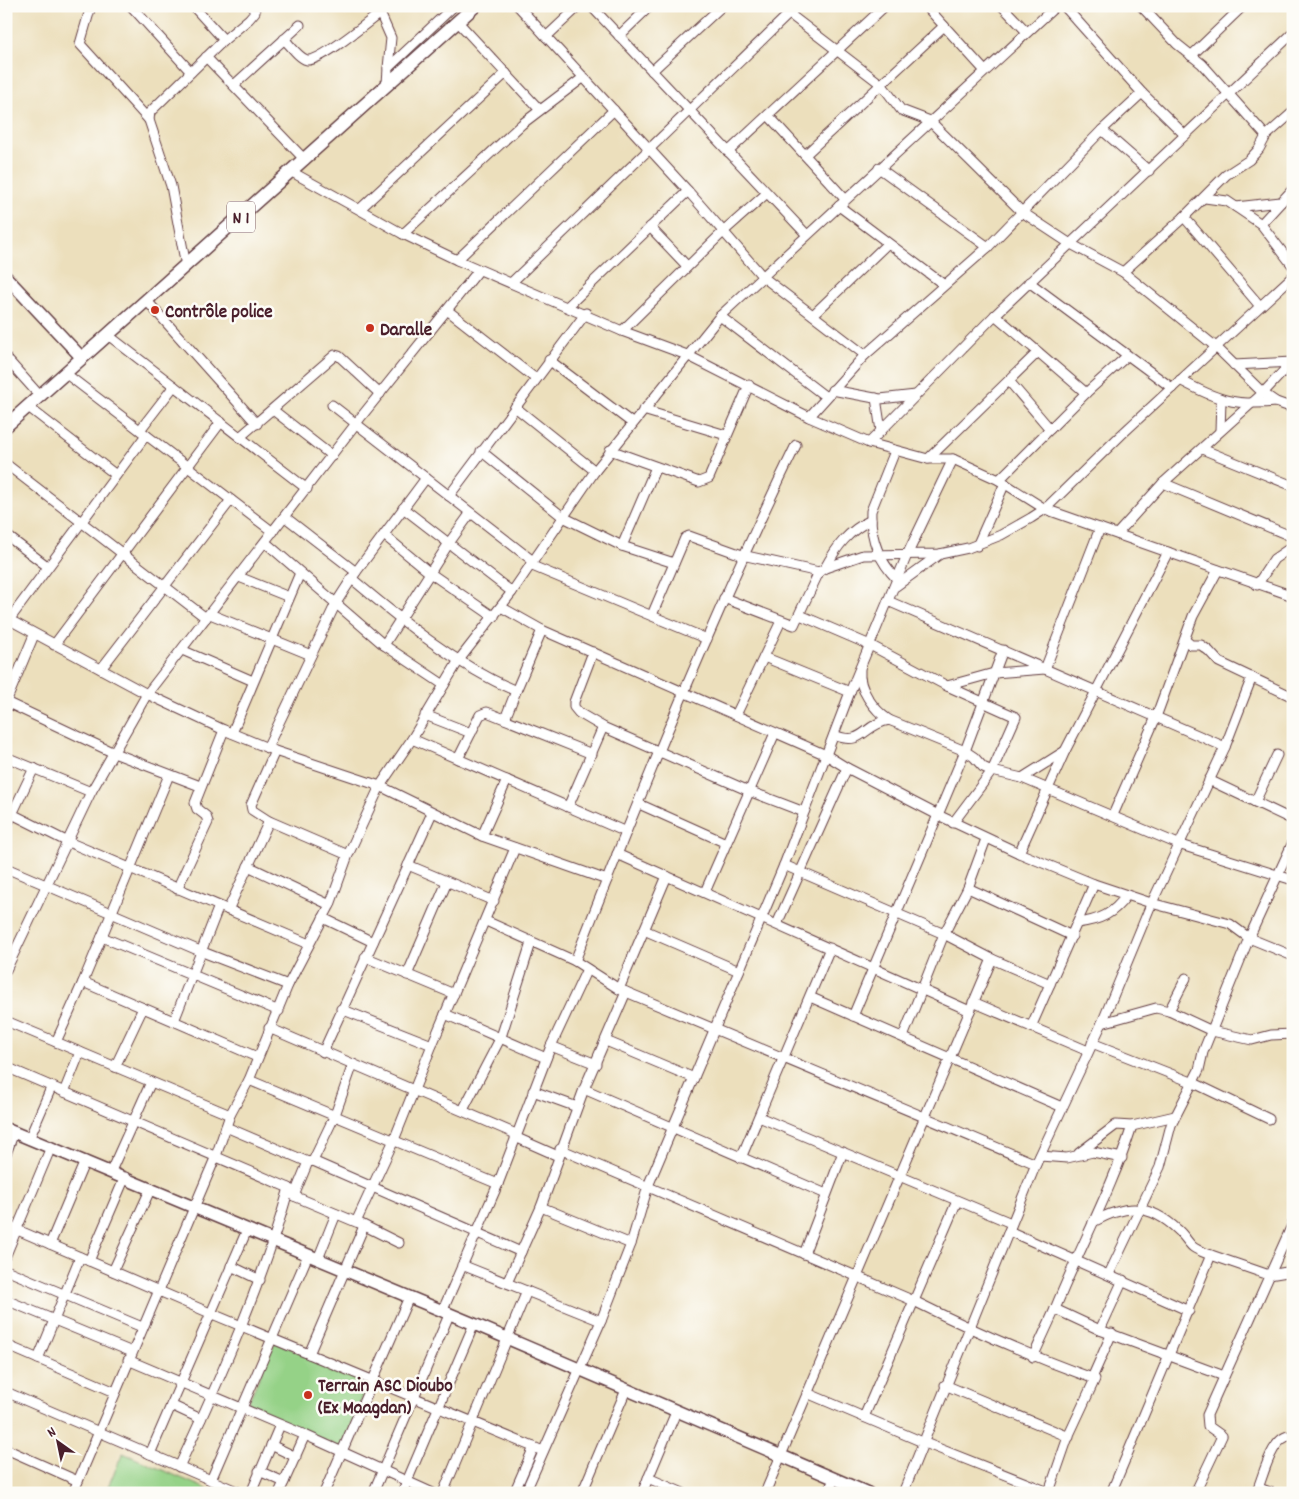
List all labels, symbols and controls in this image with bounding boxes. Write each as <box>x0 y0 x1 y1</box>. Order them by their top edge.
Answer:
road number: N 1 <box>227 202 255 232</box>
place label: Contrôle police <box>165 300 273 327</box>
marker: Contrôle police <box>149 304 161 316</box>
place label: Daralle <box>380 318 432 345</box>
marker: Daralle <box>364 322 376 334</box>
place label: Terrain ASC Dioubo (Ex Maagdan) <box>318 1374 453 1423</box>
marker: Terrain ASC Dioubo (Ex Maagdan) <box>302 1389 314 1401</box>
north arrow <box>32 1416 82 1466</box>
text: N <box>44 1422 60 1443</box>

